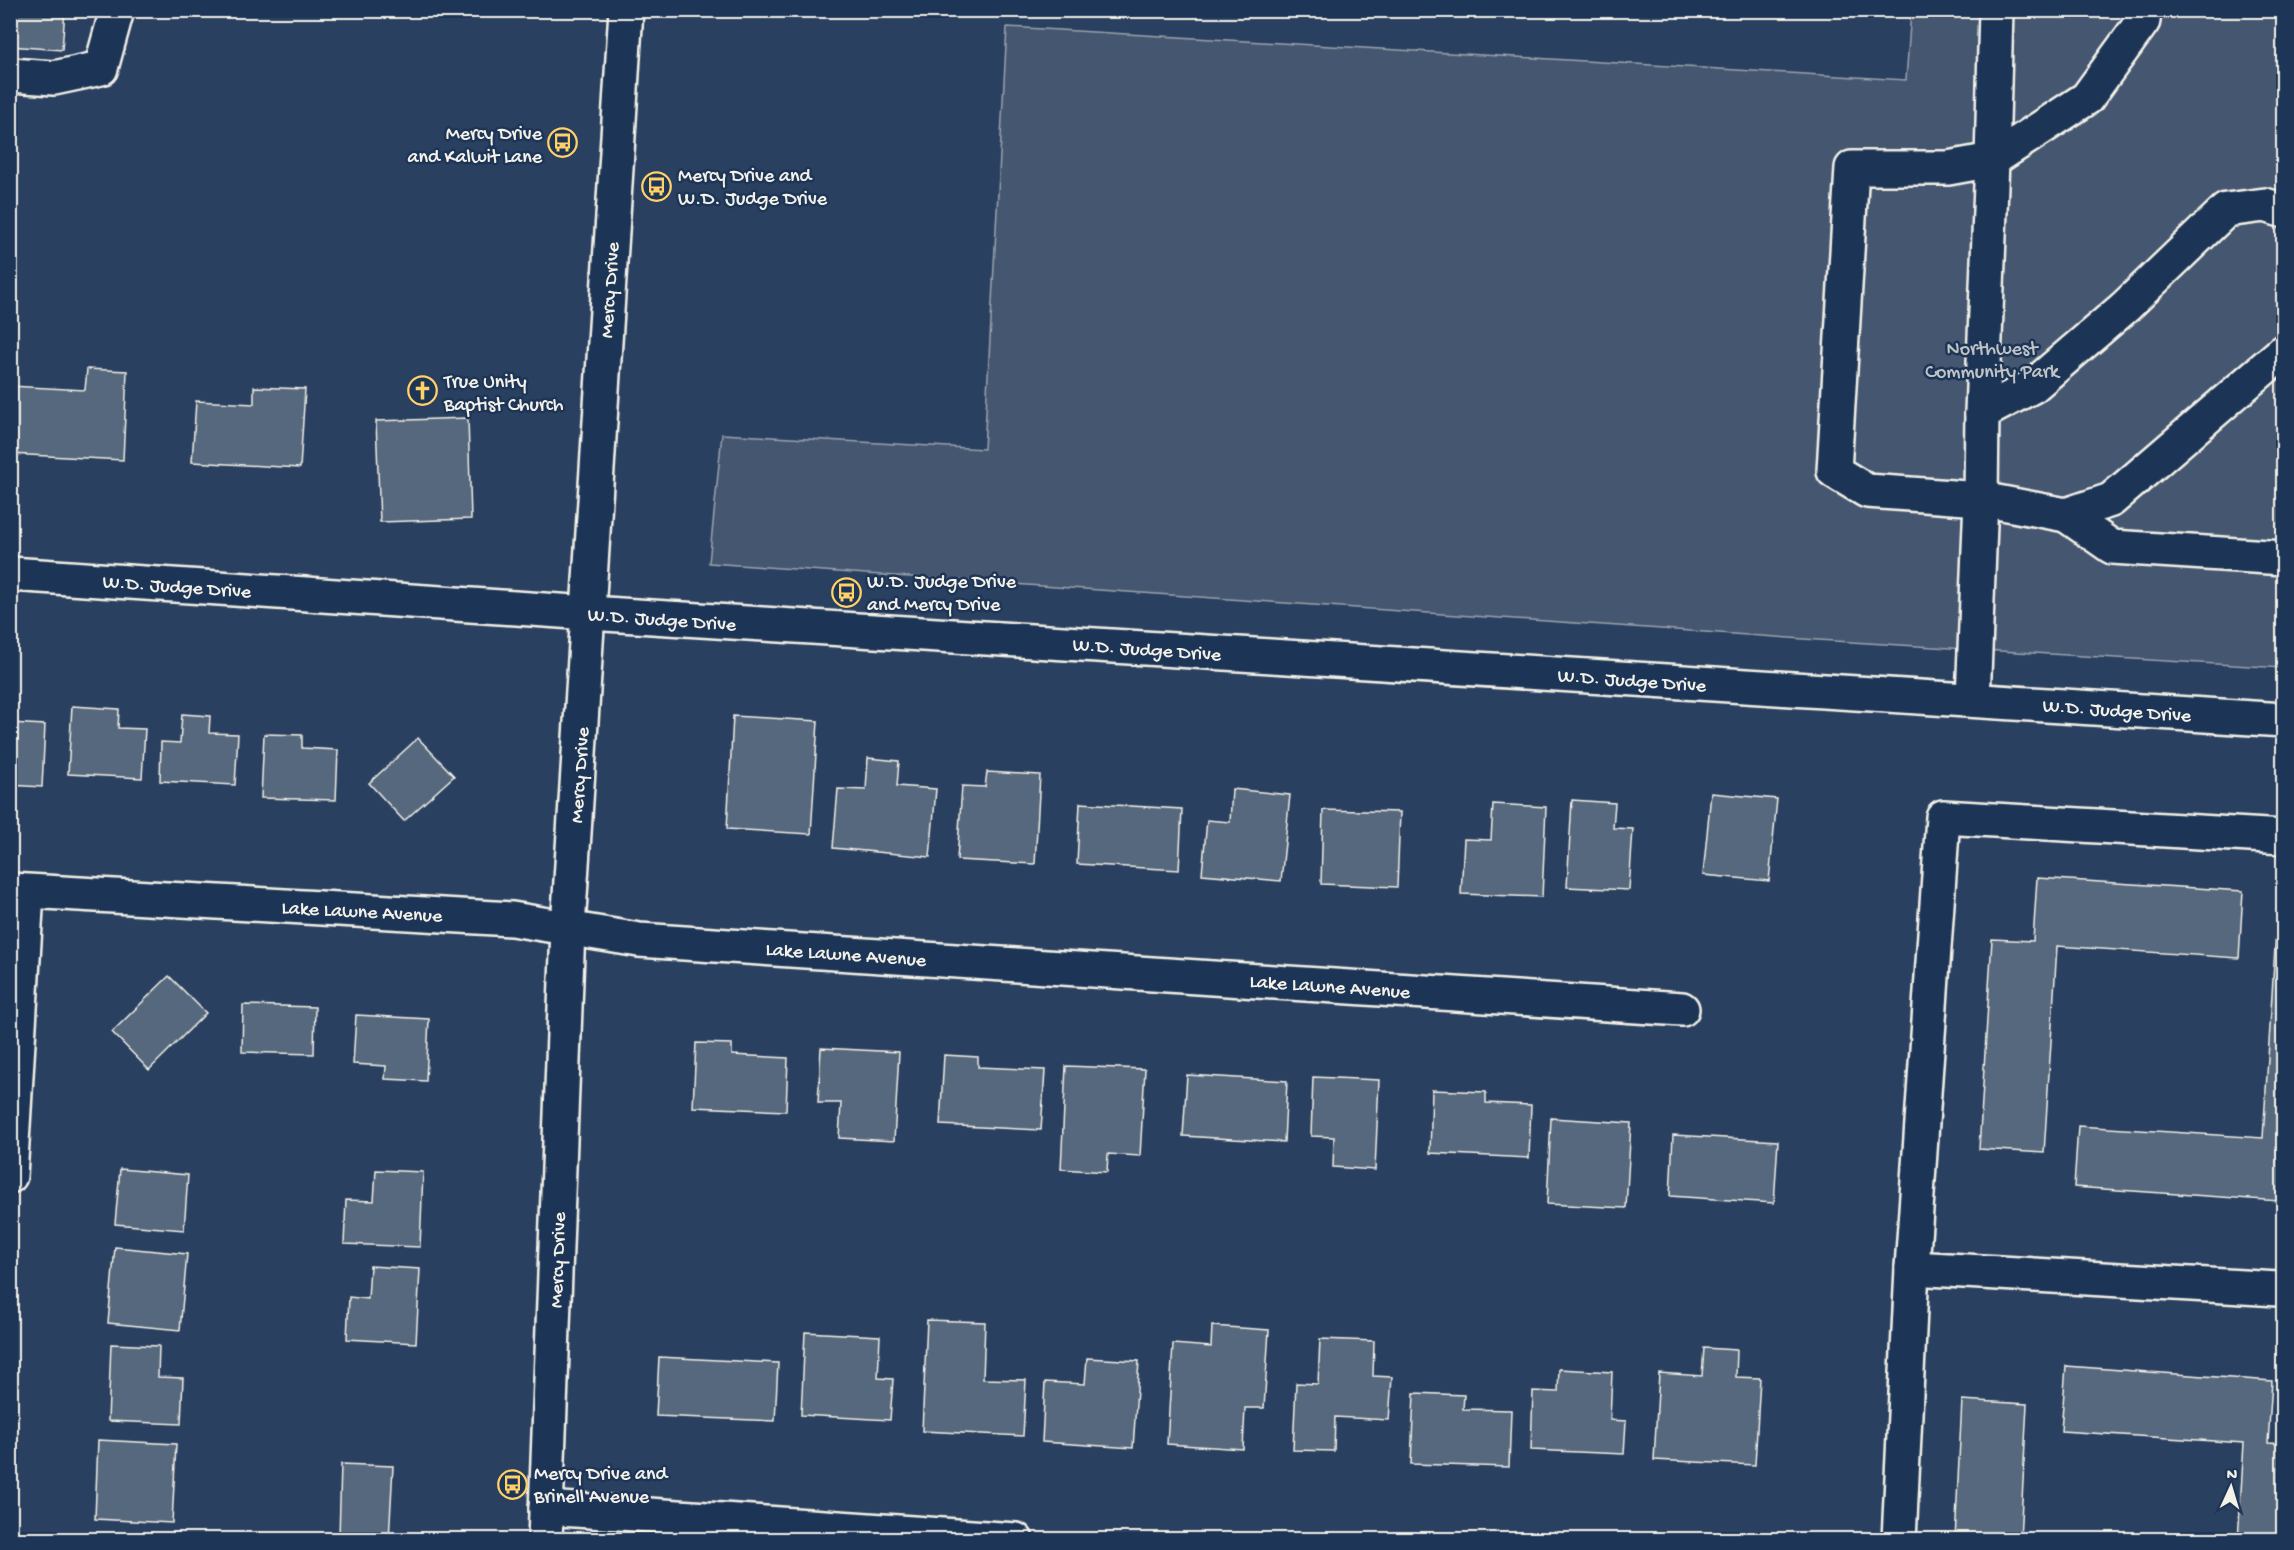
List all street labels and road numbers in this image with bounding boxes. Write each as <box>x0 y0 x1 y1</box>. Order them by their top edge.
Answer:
street label: Mercy Drive <box>597 241 626 339</box>
street label: W.D. Judge Drive <box>102 572 253 605</box>
street label: W.D. Judge Drive <box>587 605 738 638</box>
street label: W.D. Judge Drive <box>1072 635 1223 668</box>
street label: W.D. Judge Drive <box>1557 666 1708 699</box>
street label: W.D. Judge Drive <box>2042 696 2193 729</box>
street label: Mercy Drive <box>567 726 596 824</box>
street label: Lake Lawne Avenue <box>281 898 443 929</box>
street label: Lake Lawne Avenue <box>765 939 928 974</box>
street label: Lake Lawne Avenue <box>1249 971 1412 1006</box>
street label: Mercy Drive <box>546 1211 573 1309</box>

